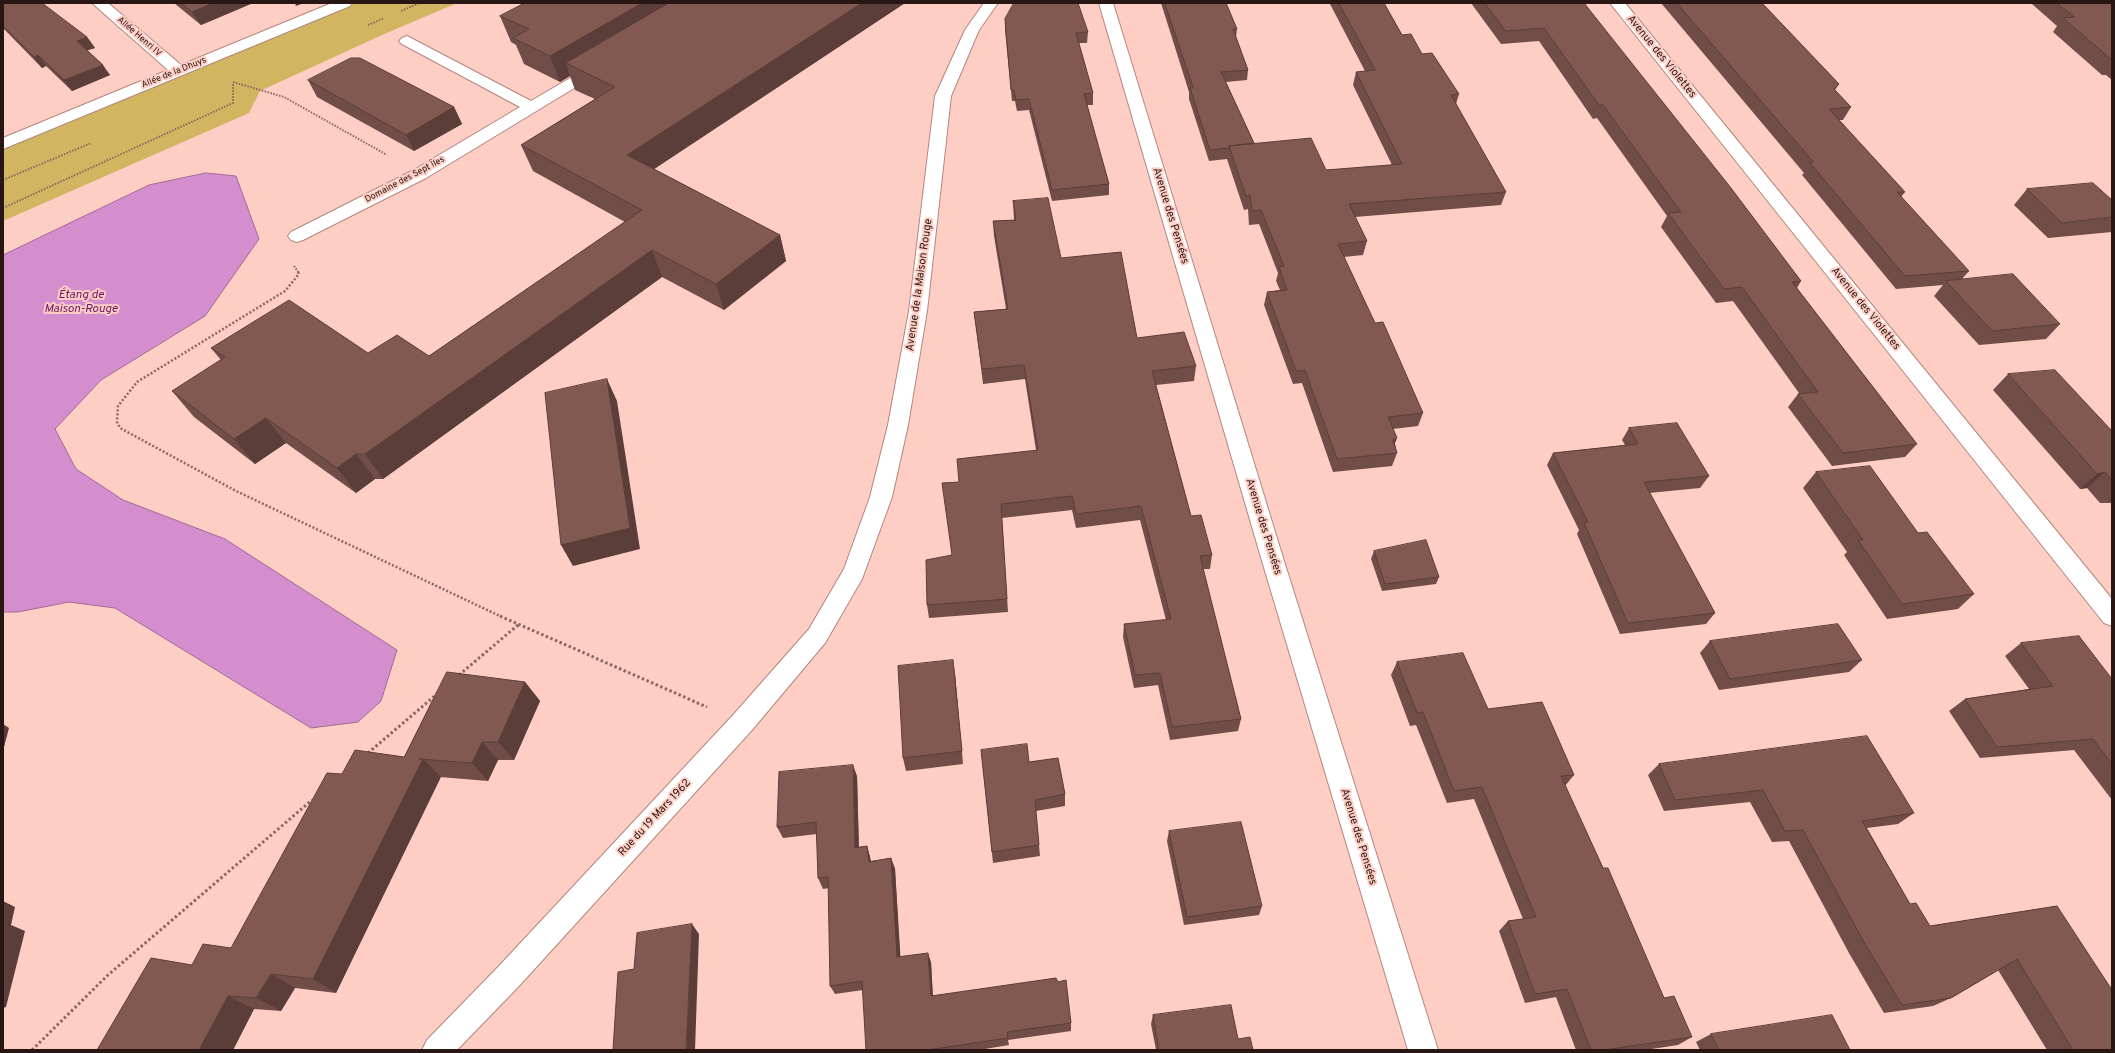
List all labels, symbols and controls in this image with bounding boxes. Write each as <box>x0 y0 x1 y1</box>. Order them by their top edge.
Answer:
street label: Avenue des Violettes <box>1623 13 1699 101</box>
street label: Allée Henri IV <box>115 15 163 59</box>
street label: Allée de la Dhuys <box>140 55 208 91</box>
street label: Domaine des Sept Îles <box>363 154 447 206</box>
street label: Avenue des Pensées <box>1149 166 1191 266</box>
street label: Avenue de la Maison Rouge <box>904 218 936 352</box>
street label: Avenue des Violettes <box>1827 265 1903 353</box>
water label: Étang de Maison-Rouge <box>44 289 118 317</box>
street label: Avenue des Pensées <box>1242 477 1284 577</box>
street label: Rue du 19 Mars 1962 <box>616 777 694 859</box>
street label: Avenue des Pensées <box>1337 787 1379 887</box>

